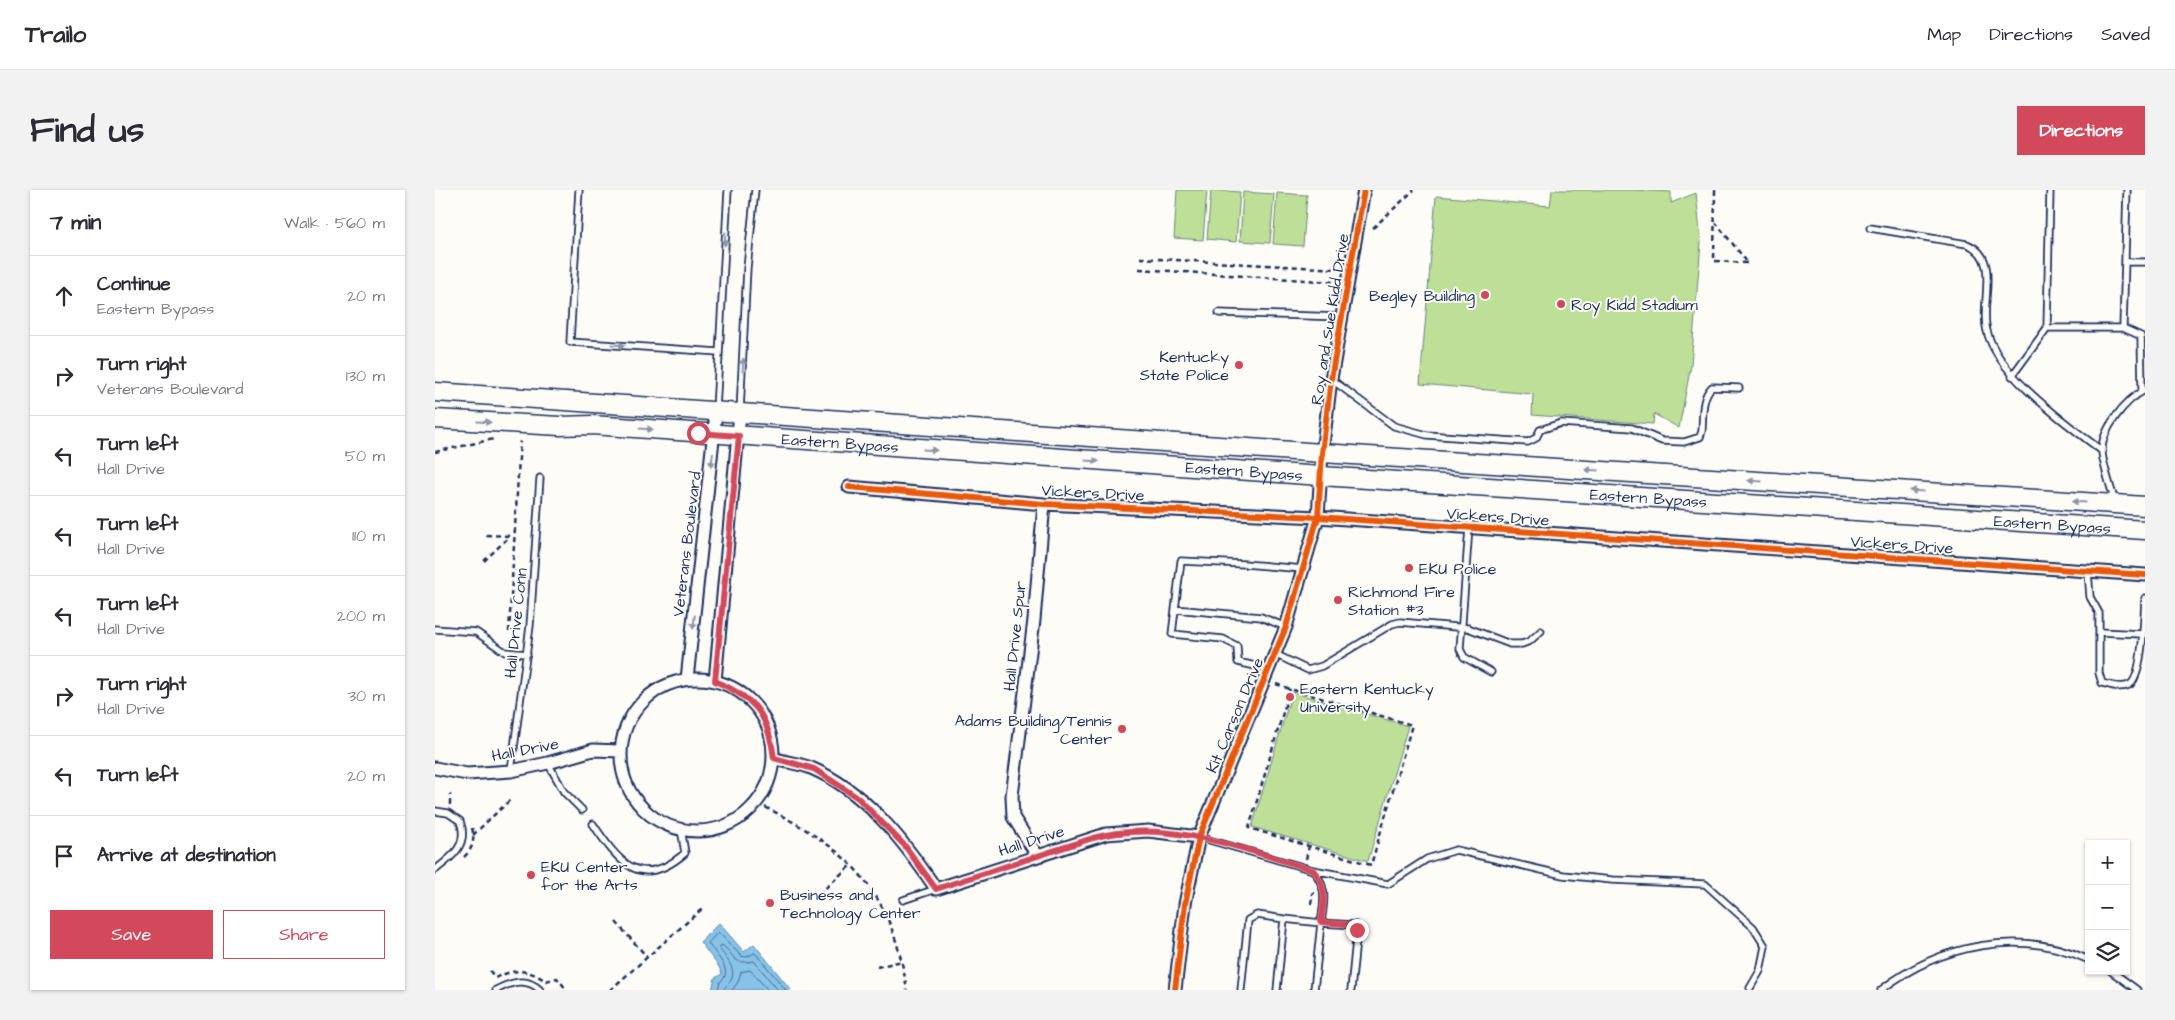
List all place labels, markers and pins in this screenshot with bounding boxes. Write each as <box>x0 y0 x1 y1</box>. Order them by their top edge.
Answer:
place label: Begley Building <box>1369 285 1475 308</box>
marker: Begley Building <box>1479 289 1491 301</box>
place label: Roy Kidd Stadium <box>1571 294 1698 317</box>
marker: Roy Kidd Stadium <box>1555 298 1567 310</box>
place label: Kentucky State Police <box>1140 346 1229 386</box>
marker: Kentucky State Police <box>1233 359 1245 371</box>
place label: EKU Police <box>1419 558 1497 580</box>
marker: EKU Police <box>1403 562 1415 574</box>
place label: Richmond Fire Station #3 <box>1348 581 1455 621</box>
marker: Richmond Fire Station #3 <box>1332 594 1344 606</box>
place label: Eastern Kentucky University <box>1300 678 1434 719</box>
marker: Eastern Kentucky University <box>1284 691 1296 703</box>
place label: Adams Building/Tennis Center <box>955 710 1112 750</box>
marker: Adams Building/Tennis Center <box>1116 723 1128 735</box>
place label: EKU Center for the Arts <box>541 856 638 896</box>
marker: EKU Center for the Arts <box>525 869 537 881</box>
place label: Business and Technology Center <box>780 884 921 925</box>
marker: Business and Technology Center <box>764 897 776 909</box>

